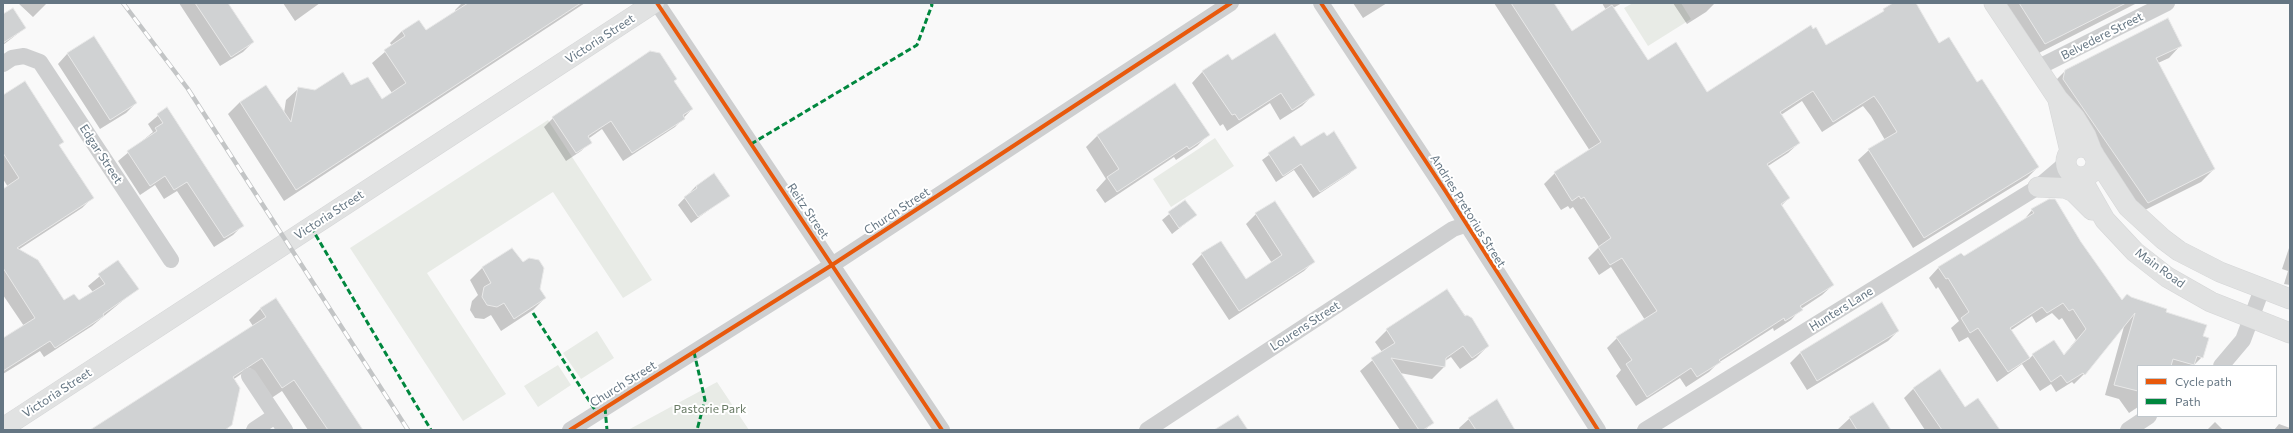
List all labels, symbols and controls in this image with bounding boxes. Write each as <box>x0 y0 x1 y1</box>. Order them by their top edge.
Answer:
street label: Belvedere Street <box>2059 9 2145 63</box>
street label: Victoria Street <box>563 11 637 67</box>
street label: Edgar Street <box>77 122 125 186</box>
street label: Andries Pretorius Street <box>1427 152 1509 270</box>
street label: Reitz Street <box>784 180 832 242</box>
street label: Church Street <box>861 184 933 238</box>
street label: Victoria Street <box>292 187 366 243</box>
street label: Main Road <box>2132 245 2188 291</box>
street label: Hunters Lane <box>1806 284 1876 334</box>
street label: Lourens Street <box>1267 298 1343 354</box>
street label: Church Street <box>587 358 659 410</box>
street label: Victoria Street <box>20 365 94 421</box>
legend <box>2137 365 2277 417</box>
text: Cycle path <box>2175 374 2232 388</box>
text: Path <box>2175 394 2201 408</box>
park label: Pastorie Park <box>674 402 746 416</box>

